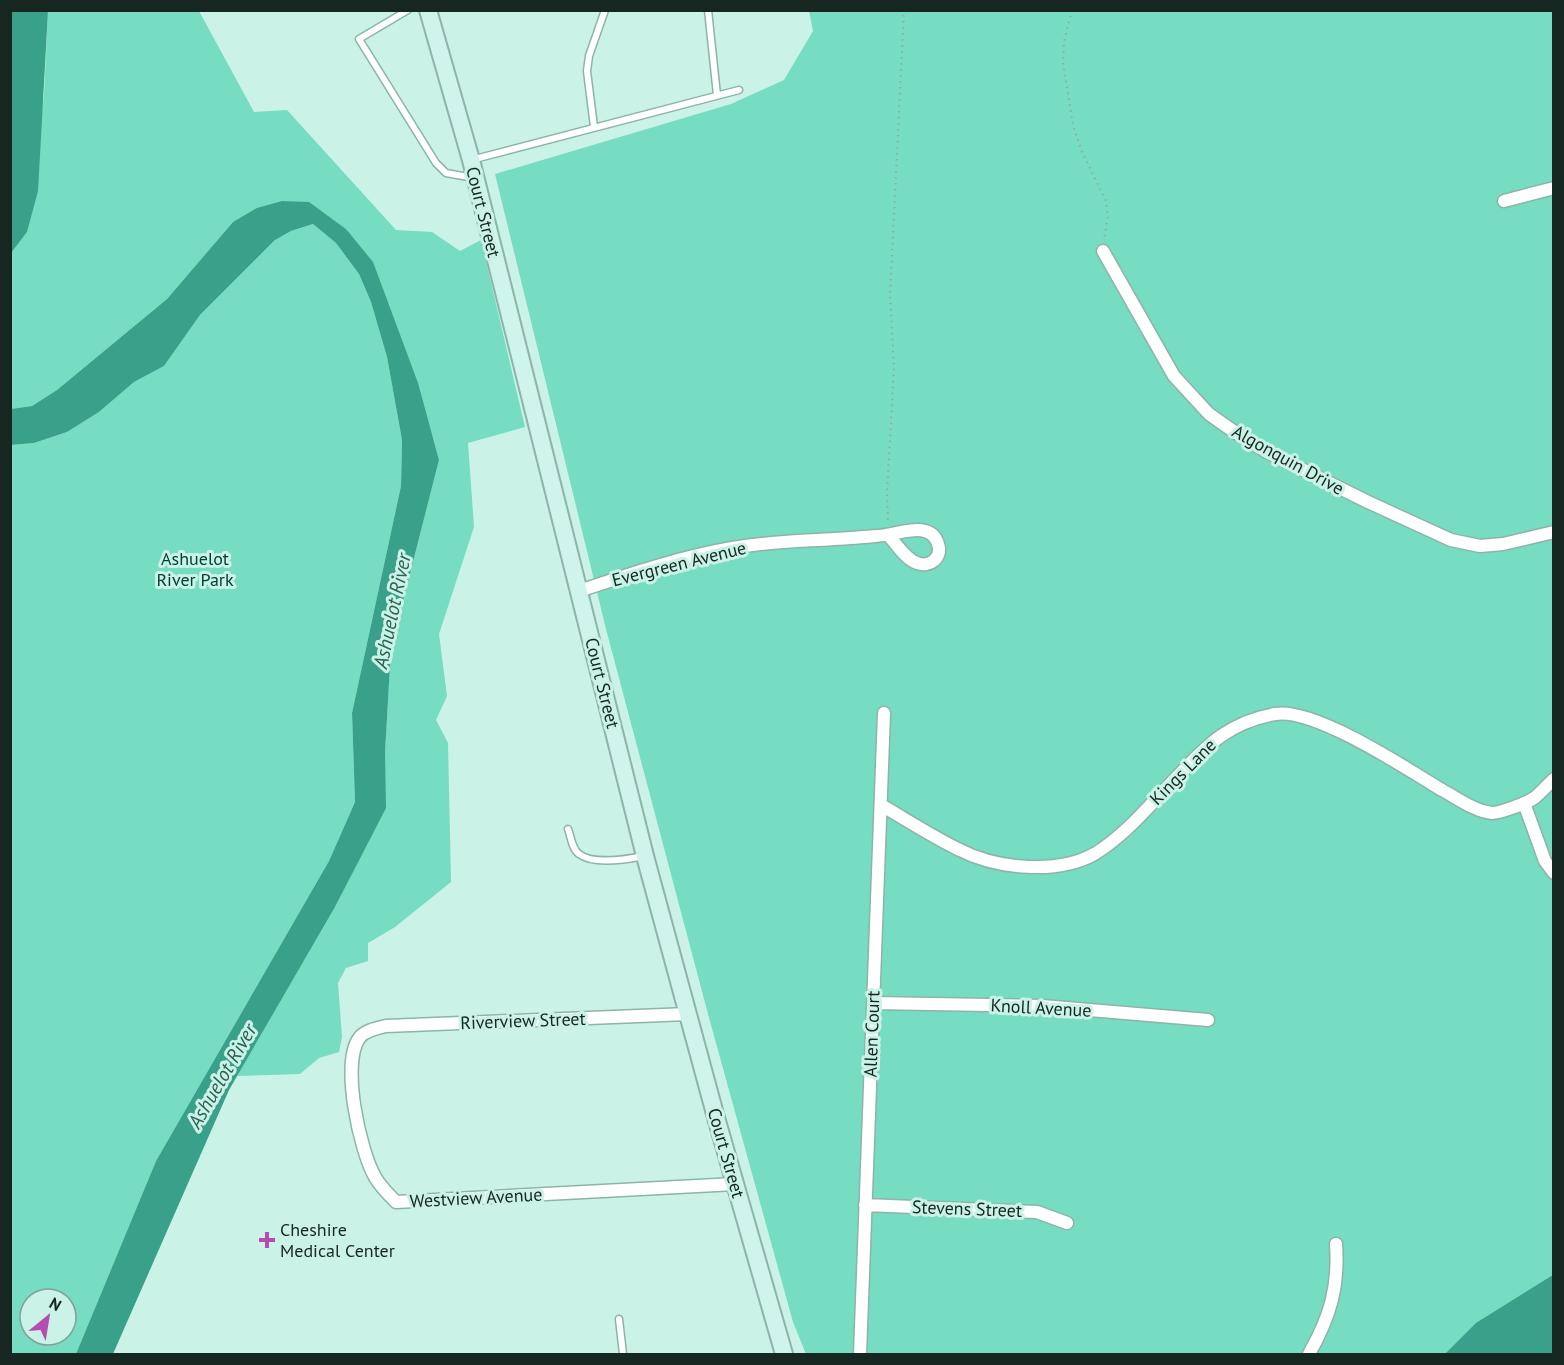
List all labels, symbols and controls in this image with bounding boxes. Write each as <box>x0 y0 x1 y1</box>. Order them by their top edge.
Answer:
street label: Court Street <box>461 164 506 260</box>
street label: Algonquin Drive <box>1228 419 1348 500</box>
street label: Evergreen Avenue <box>609 536 748 591</box>
park label: Ashuelot River Park <box>156 547 234 591</box>
water label: Ashuelot River <box>367 550 417 672</box>
street label: Court Street <box>580 635 625 731</box>
street label: Kings Lane <box>1145 734 1221 810</box>
street label: Allen Court <box>858 990 885 1078</box>
street label: Knoll Avenue <box>990 993 1092 1022</box>
street label: Riverview Street <box>460 1007 586 1034</box>
water label: Ashuelot River <box>181 1018 263 1134</box>
street label: Court Street <box>703 1105 750 1201</box>
street label: Westview Avenue <box>409 1183 543 1212</box>
street label: Stevens Street <box>912 1195 1022 1222</box>
place label: Cheshire Medical Center <box>280 1218 395 1262</box>
marker: Cheshire Medical Center <box>258 1231 276 1249</box>
north arrow <box>18 1287 78 1347</box>
text: N <box>46 1293 65 1315</box>

